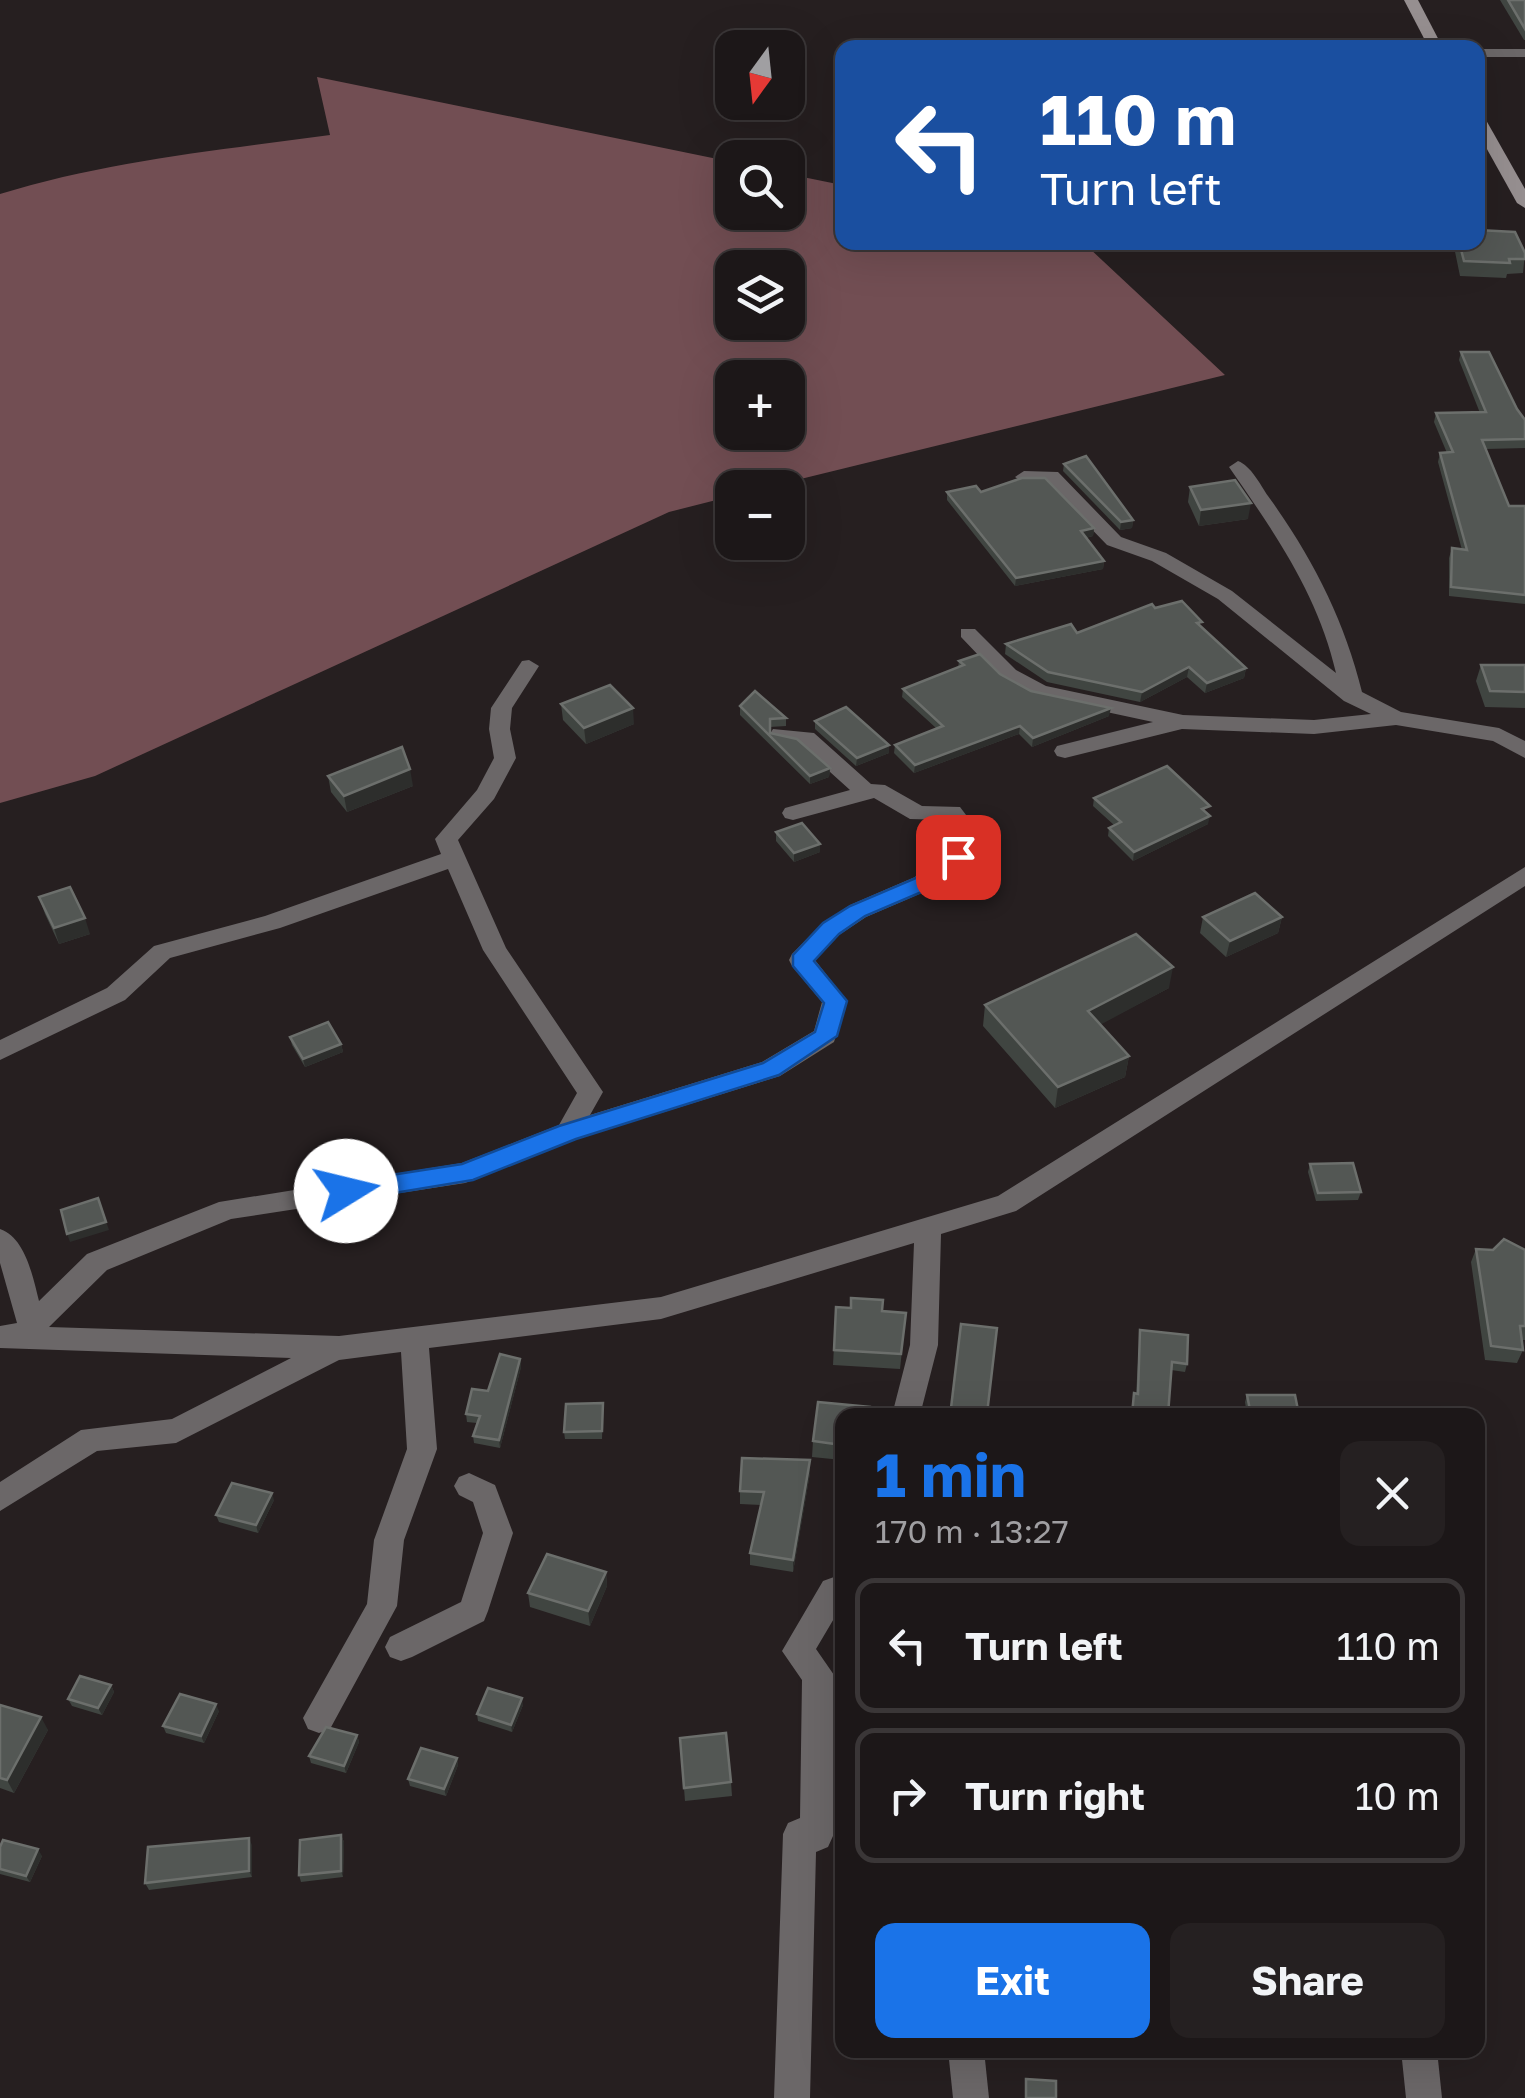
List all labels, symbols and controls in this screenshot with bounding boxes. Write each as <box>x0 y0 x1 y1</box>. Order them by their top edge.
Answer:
north arrow <box>715 30 805 120</box>
map controls <box>715 30 805 560</box>
text: 110 m <box>1040 76 1236 160</box>
icon: left <box>875 80 1005 210</box>
button: search <box>715 140 805 230</box>
text: Turn left <box>1040 161 1222 215</box>
button: layers <box>715 250 805 340</box>
button: + <box>715 360 805 450</box>
button: − <box>715 470 805 560</box>
pin <box>916 815 1001 900</box>
icon: arrive <box>931 830 986 885</box>
position arrow <box>294 1139 398 1243</box>
text: 1 min <box>875 1438 1026 1510</box>
button: close <box>1340 1441 1445 1546</box>
text: 170 m · 13:27 <box>875 1512 1069 1550</box>
icon: left <box>880 1618 935 1673</box>
text: Turn left <box>965 1623 1123 1668</box>
text: 110 m <box>1336 1623 1440 1668</box>
icon: right <box>880 1768 935 1823</box>
text: Turn right <box>965 1773 1145 1818</box>
text: 10 m <box>1355 1773 1440 1818</box>
button: Exit <box>875 1923 1150 2038</box>
button: Share <box>1170 1923 1445 2038</box>

